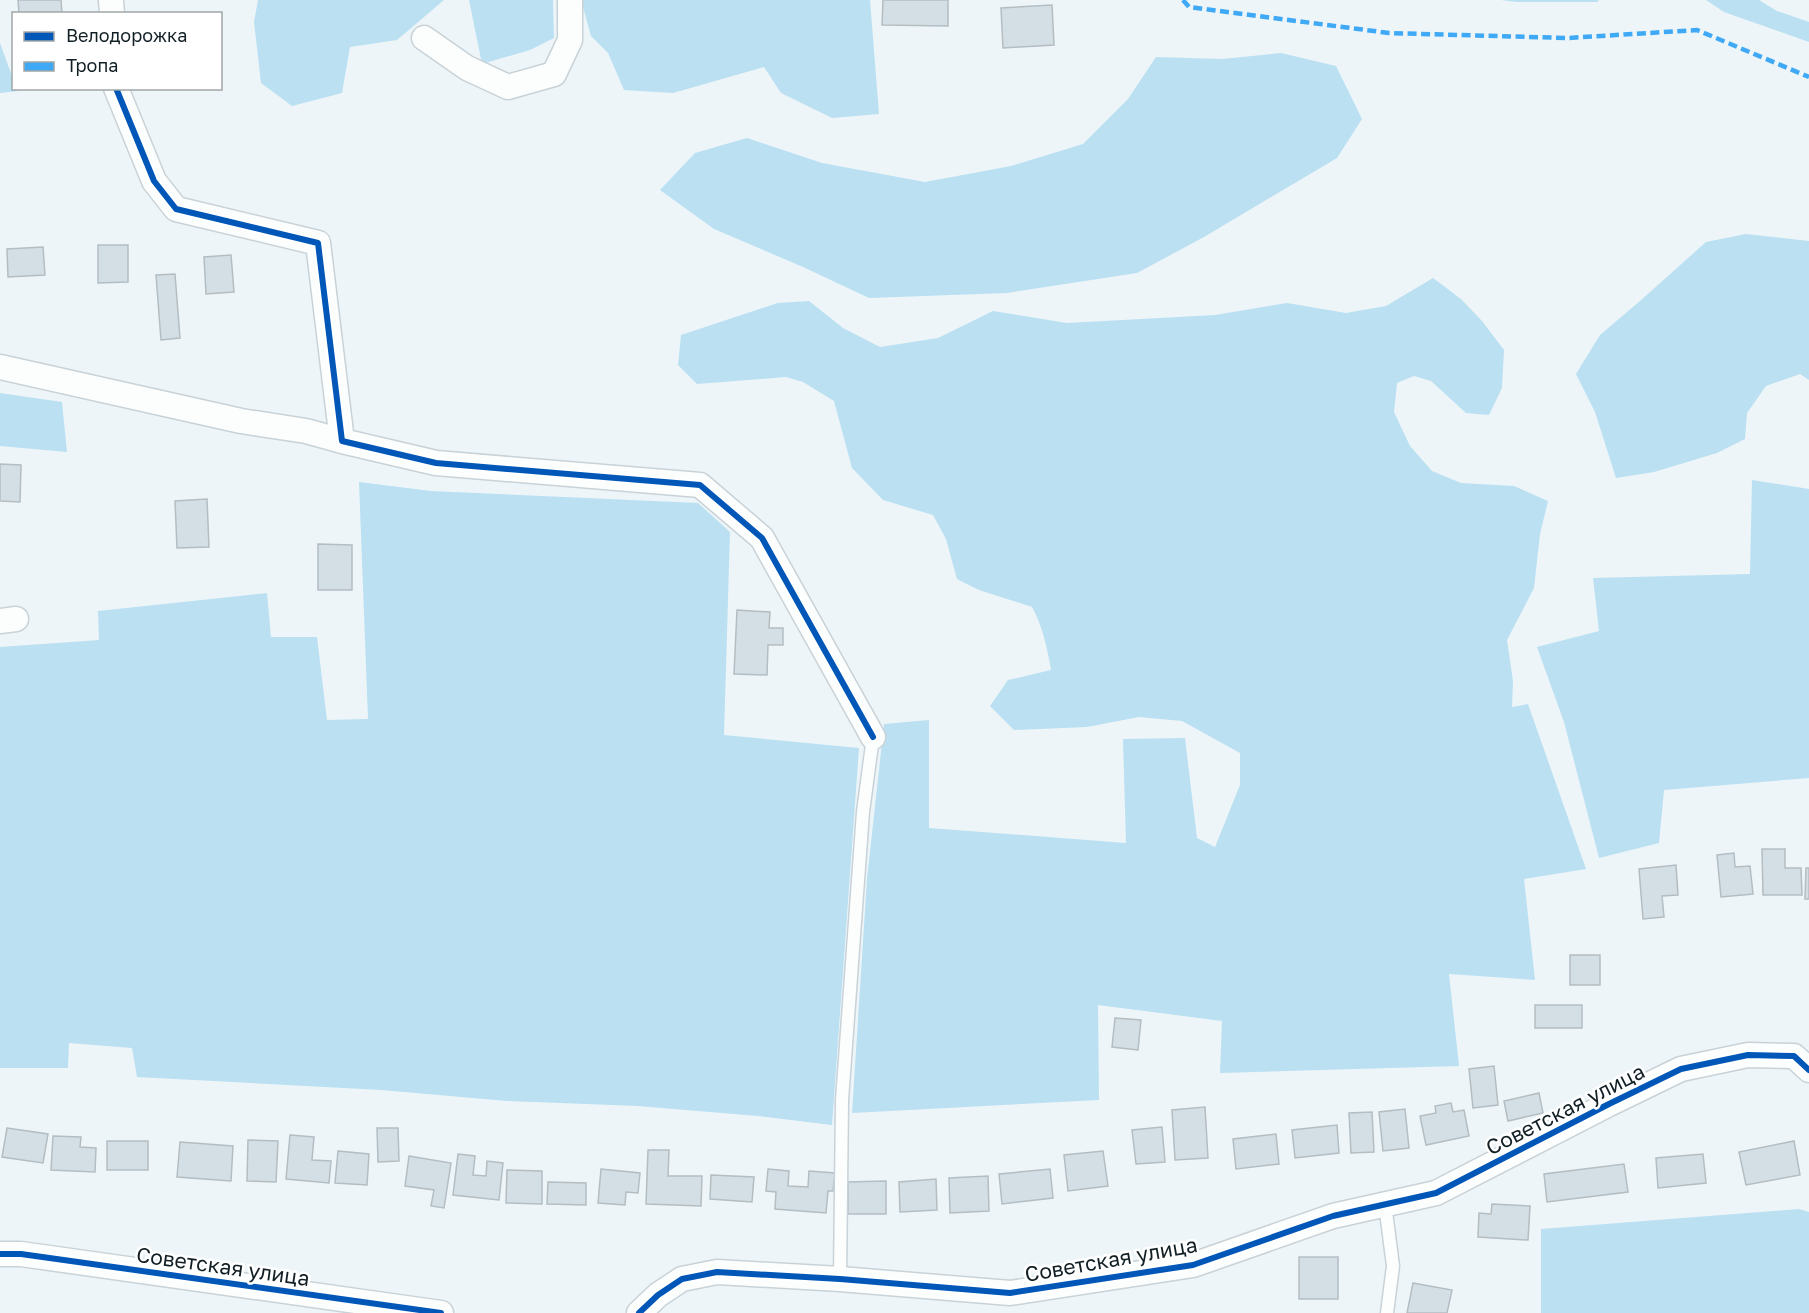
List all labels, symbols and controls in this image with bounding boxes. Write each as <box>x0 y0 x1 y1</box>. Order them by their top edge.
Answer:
legend <box>12 12 222 90</box>
text: Велодорожка <box>66 24 187 46</box>
text: Тропа <box>66 54 118 76</box>
street label: Советская улица <box>1481 1058 1649 1160</box>
street label: Советская улица <box>1023 1231 1199 1287</box>
street label: Советская улица <box>135 1241 311 1291</box>

